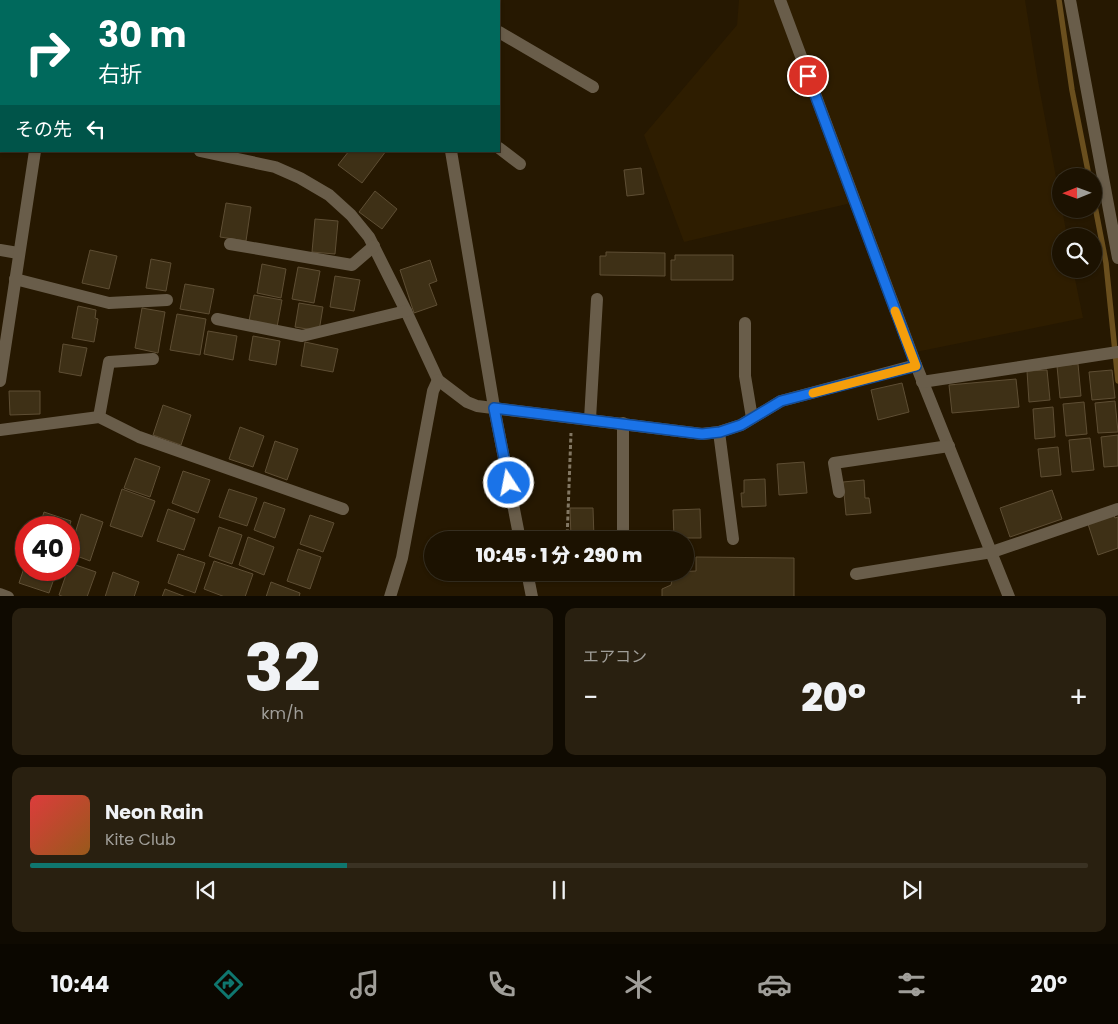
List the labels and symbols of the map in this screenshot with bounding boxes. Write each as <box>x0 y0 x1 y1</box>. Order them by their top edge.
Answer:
pin <box>787 55 829 97</box>
north arrow <box>1052 168 1102 218</box>
position arrow <box>482 456 534 508</box>
speed limit sign: 40 <box>15 516 80 581</box>

